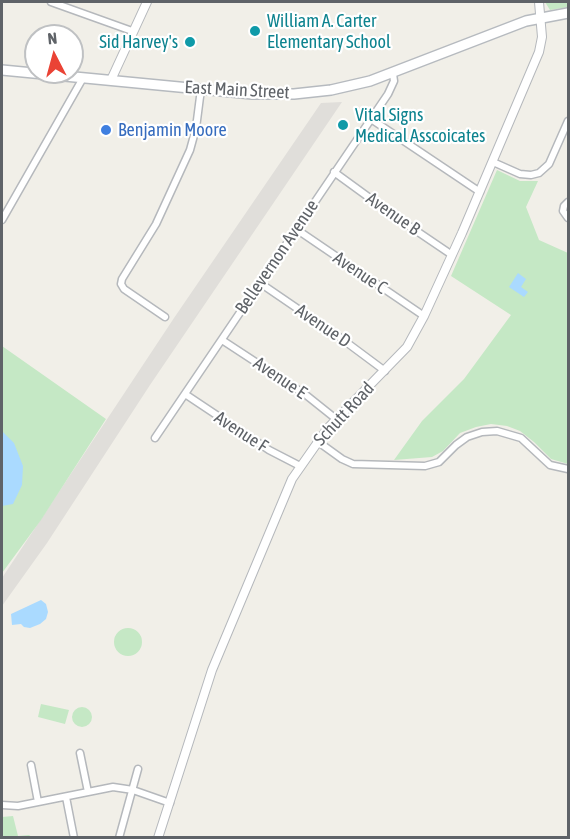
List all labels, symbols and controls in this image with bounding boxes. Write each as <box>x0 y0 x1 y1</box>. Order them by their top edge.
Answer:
place label: William A. Carter Elementary School <box>267 10 391 52</box>
north arrow <box>24 24 84 84</box>
marker: William A. Carter Elementary School <box>248 24 262 38</box>
text: N <box>47 29 58 48</box>
place label: Sid Harvey's <box>99 31 178 53</box>
marker: Sid Harvey's <box>183 35 197 49</box>
street label: East Main Street <box>184 76 290 104</box>
place label: Vital Signs Medical Asscoicates <box>355 104 485 146</box>
marker: Vital Signs Medical Asscoicates <box>336 118 350 132</box>
place label: Benjamin Moore <box>118 119 227 141</box>
marker: Benjamin Moore <box>99 123 113 137</box>
street label: Avenue B <box>362 188 424 240</box>
street label: Bellevernon Avenue <box>231 196 323 318</box>
street label: Avenue C <box>329 247 391 299</box>
street label: Avenue D <box>291 300 355 352</box>
street label: Avenue E <box>249 352 311 404</box>
street label: Schutt Road <box>309 378 379 450</box>
street label: Avenue F <box>210 407 272 457</box>

